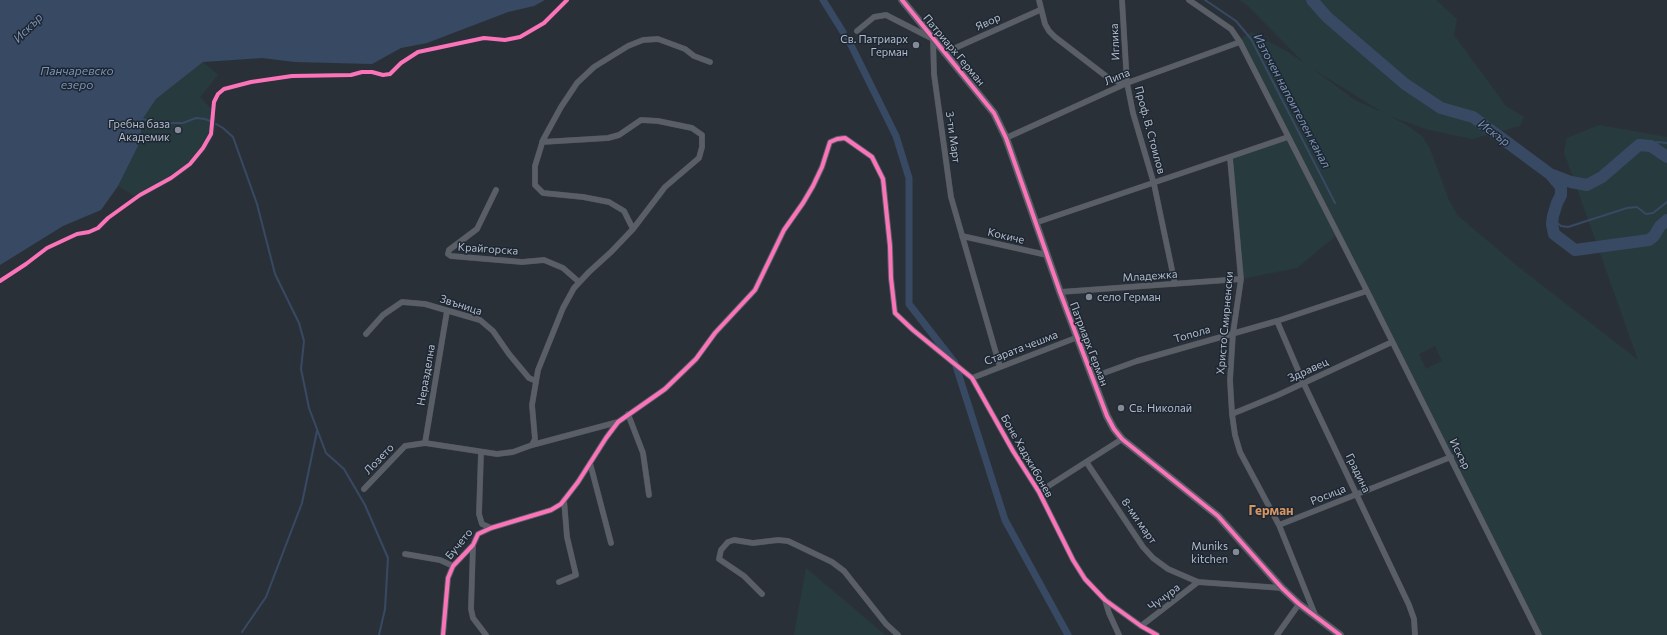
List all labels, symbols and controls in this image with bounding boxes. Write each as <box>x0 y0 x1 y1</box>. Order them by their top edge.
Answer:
water label: Искър <box>10 10 46 46</box>
street label: Явор <box>973 11 1003 33</box>
street label: Патриарх Герман <box>920 12 988 88</box>
street label: Иглика <box>1107 23 1123 61</box>
water label: Източен напоителен канал <box>1250 31 1334 171</box>
place label: Св. Патриарх Герман <box>840 32 908 58</box>
marker: Св. Патриарх Герман <box>911 40 921 50</box>
water label: Панчаревско езеро <box>40 64 114 92</box>
street label: Липа <box>1102 66 1132 88</box>
street label: Проф. В. Стоилов <box>1132 85 1168 175</box>
street label: 3-ти Март <box>943 110 963 164</box>
place label: Гребна база Академик <box>108 117 170 143</box>
water label: Искър <box>1475 117 1513 149</box>
marker: Гребна база Академик <box>173 125 183 135</box>
street label: Кокиче <box>986 225 1026 247</box>
street label: Крайгорска <box>457 240 519 258</box>
street label: Младежка <box>1122 267 1178 285</box>
street label: Христо Смирненски <box>1214 271 1236 375</box>
place label: село Герман <box>1097 290 1161 304</box>
street label: Звъница <box>438 292 484 318</box>
marker: село Герман <box>1084 292 1094 302</box>
street label: Патриарх Герман <box>1067 300 1111 388</box>
street label: Топола <box>1172 322 1212 346</box>
street label: Старата чешма <box>982 328 1060 368</box>
street label: Неразделна <box>414 343 438 407</box>
street label: Здравец <box>1286 355 1330 385</box>
place label: Св. Николай <box>1129 401 1192 415</box>
marker: Св. Николай <box>1116 403 1126 413</box>
street label: Боне Хаджибонев <box>998 412 1056 500</box>
street label: Искър <box>1447 436 1473 472</box>
street label: Лозето <box>361 441 397 477</box>
street label: Градина <box>1343 451 1373 495</box>
street label: Росица <box>1308 482 1348 508</box>
street label: 8-ми март <box>1118 496 1160 546</box>
district label: Герман <box>1249 503 1293 519</box>
street label: Бучето <box>443 526 475 562</box>
place label: Muniks kitchen <box>1191 539 1228 565</box>
marker: Muniks kitchen <box>1231 547 1241 557</box>
street label: Чучура <box>1145 581 1183 613</box>

